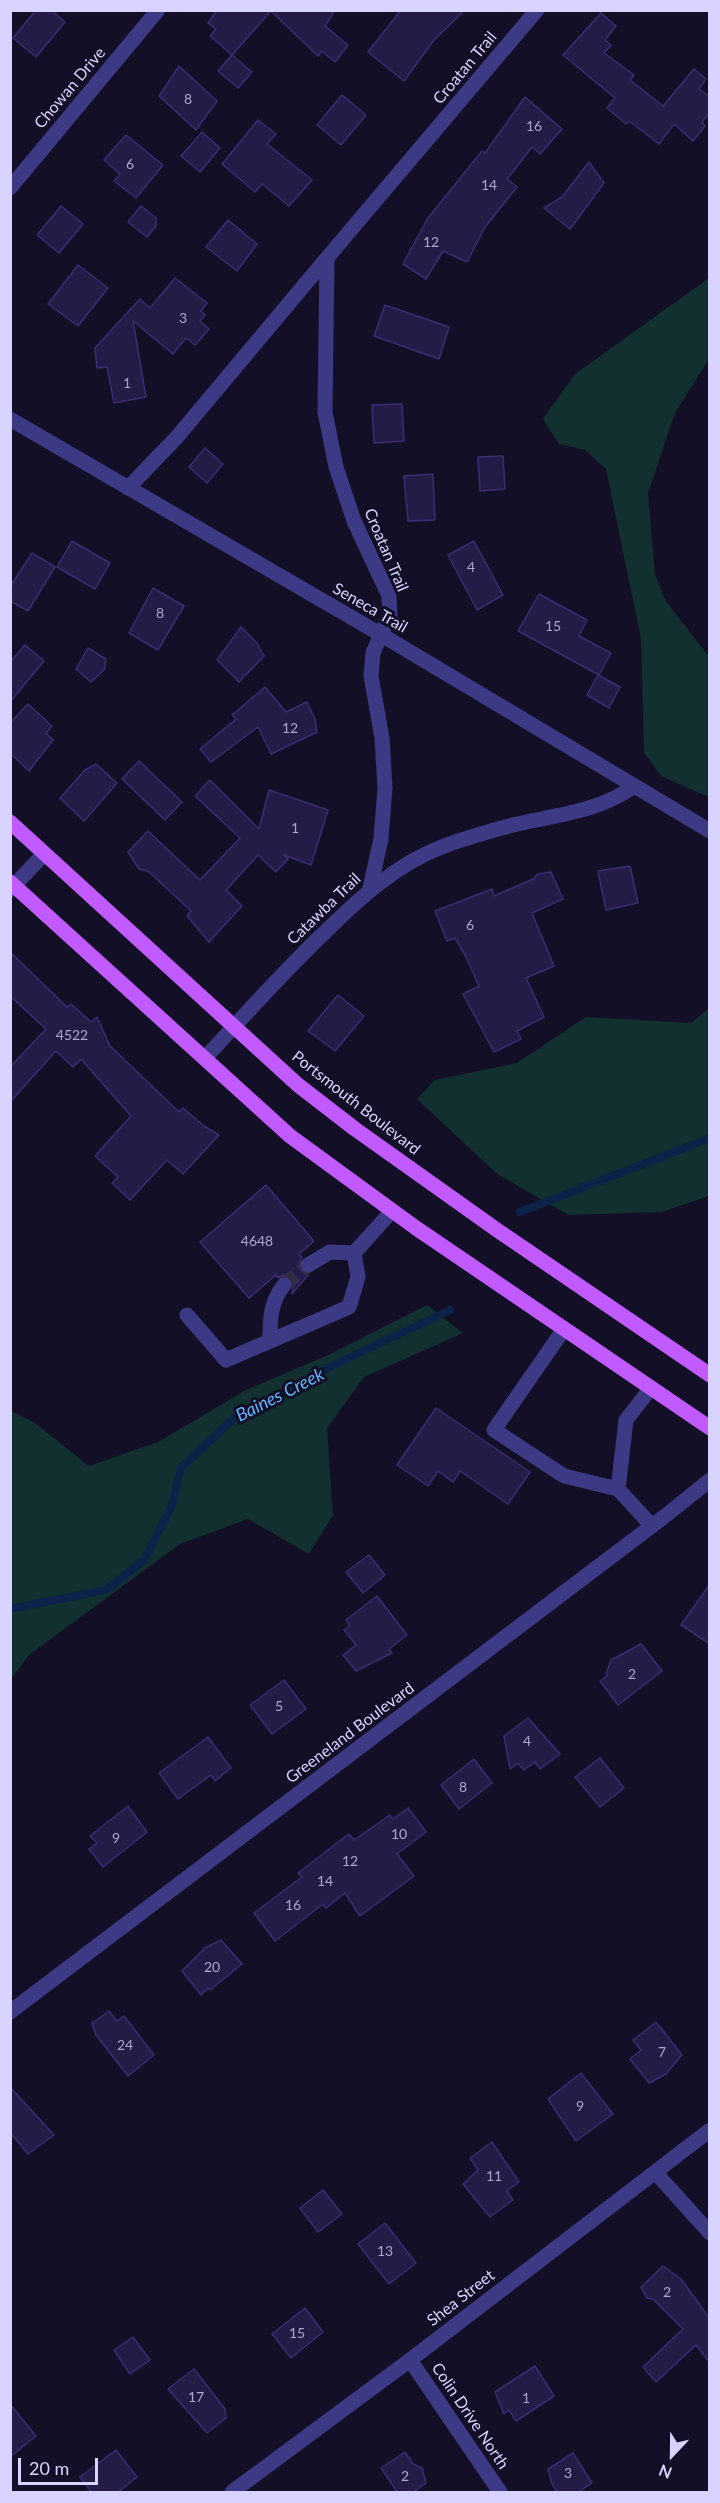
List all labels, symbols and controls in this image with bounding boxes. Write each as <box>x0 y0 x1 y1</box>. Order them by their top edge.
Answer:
street label: Croatan Trail <box>429 28 501 108</box>
street label: Chowan Drive <box>30 43 110 133</box>
house number: 8 <box>184 91 192 107</box>
house number: 16 <box>526 118 542 134</box>
house number: 6 <box>126 156 134 172</box>
house number: 14 <box>481 177 497 193</box>
house number: 12 <box>423 234 439 250</box>
house number: 3 <box>179 310 187 326</box>
house number: 1 <box>123 375 131 391</box>
street label: Croatan Trail <box>360 505 412 595</box>
house number: 4 <box>467 559 475 575</box>
street label: Seneca Trail <box>329 579 411 637</box>
house number: 8 <box>156 605 164 621</box>
house number: 15 <box>545 618 561 634</box>
house number: 12 <box>282 720 298 736</box>
house number: 1 <box>291 820 299 836</box>
street label: Catawba Trail <box>283 869 365 949</box>
house number: 6 <box>466 917 474 933</box>
house number: 4522 <box>56 1027 88 1043</box>
street label: Portsmouth Boulevard <box>288 1047 424 1159</box>
house number: 4648 <box>241 1233 273 1249</box>
water label: Baines Creek <box>232 1364 328 1426</box>
house number: 2 <box>628 1666 636 1682</box>
street label: Greeneland Boulevard <box>282 1678 418 1788</box>
house number: 5 <box>275 1698 283 1714</box>
house number: 4 <box>523 1733 531 1749</box>
house number: 8 <box>459 1779 467 1795</box>
house number: 10 <box>391 1826 407 1842</box>
house number: 9 <box>112 1830 120 1846</box>
house number: 12 <box>342 1853 358 1869</box>
house number: 14 <box>317 1873 333 1889</box>
house number: 16 <box>285 1897 301 1913</box>
house number: 20 <box>204 1959 220 1975</box>
house number: 24 <box>117 2037 133 2053</box>
house number: 7 <box>658 2044 666 2060</box>
house number: 9 <box>576 2098 584 2114</box>
house number: 11 <box>486 2168 502 2184</box>
house number: 13 <box>377 2243 393 2259</box>
street label: Shea Street <box>424 2266 498 2330</box>
house number: 2 <box>663 2284 671 2300</box>
house number: 15 <box>289 2325 305 2341</box>
street label: Colin Drive North <box>427 2359 513 2473</box>
house number: 17 <box>188 2389 204 2405</box>
house number: 1 <box>522 2390 530 2406</box>
north arrow <box>642 2425 702 2485</box>
scale bar <box>21 2446 100 2484</box>
text: 20 m <box>29 2457 69 2479</box>
text: N <box>656 2461 674 2483</box>
house number: 3 <box>564 2465 572 2481</box>
house number: 2 <box>401 2468 409 2484</box>

